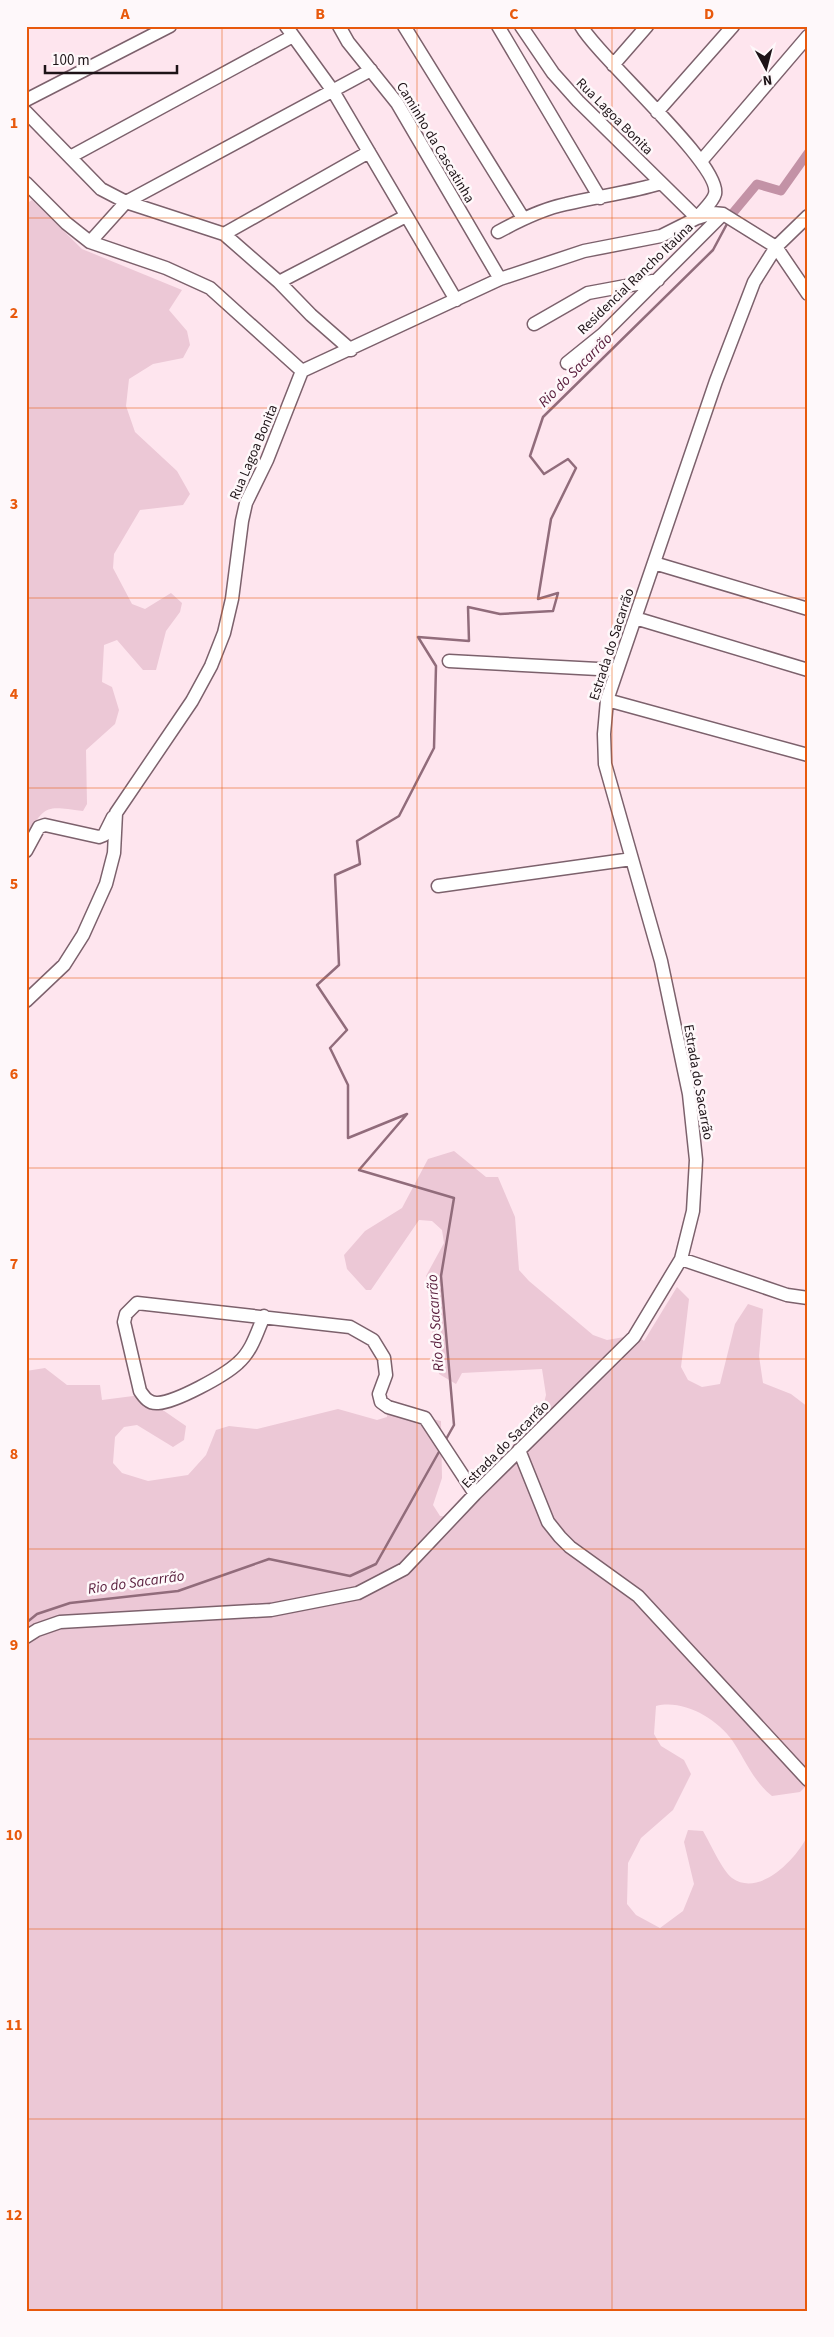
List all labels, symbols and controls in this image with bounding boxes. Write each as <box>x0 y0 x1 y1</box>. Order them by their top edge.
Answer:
text: A <box>119 3 130 25</box>
text: B <box>315 3 325 25</box>
text: C <box>509 3 519 25</box>
text: D <box>704 3 714 25</box>
scale bar <box>45 42 178 74</box>
north arrow <box>742 42 792 92</box>
text: 100 m <box>52 50 90 71</box>
text: N <box>762 69 773 90</box>
street label: Rua Lagoa Bonita <box>571 74 657 160</box>
street label: Caminho da Cascatinha <box>391 78 479 207</box>
text: 1 <box>10 112 18 134</box>
street label: Residencial Rancho Itaúna <box>573 218 698 339</box>
text: 2 <box>10 302 18 324</box>
water label: Rio do Sacarrão <box>534 328 617 412</box>
street label: Rua Lagoa Bonita <box>225 402 283 503</box>
text: 3 <box>10 493 18 515</box>
street label: Estrada do Sacarrão <box>584 586 640 703</box>
text: 4 <box>10 683 19 705</box>
text: 5 <box>10 873 18 895</box>
street label: Estrada do Sacarrão <box>678 1023 718 1141</box>
text: 6 <box>10 1063 18 1085</box>
text: 7 <box>10 1253 18 1275</box>
water label: Rio do Sacarrão <box>422 1273 449 1372</box>
street label: Estrada do Sacarrão <box>457 1396 554 1493</box>
text: 8 <box>10 1443 18 1465</box>
water label: Rio do Sacarrão <box>86 1565 186 1600</box>
text: 9 <box>10 1634 18 1656</box>
text: 10 <box>6 1824 22 1846</box>
text: 11 <box>6 2014 22 2036</box>
text: 12 <box>6 2204 22 2226</box>

